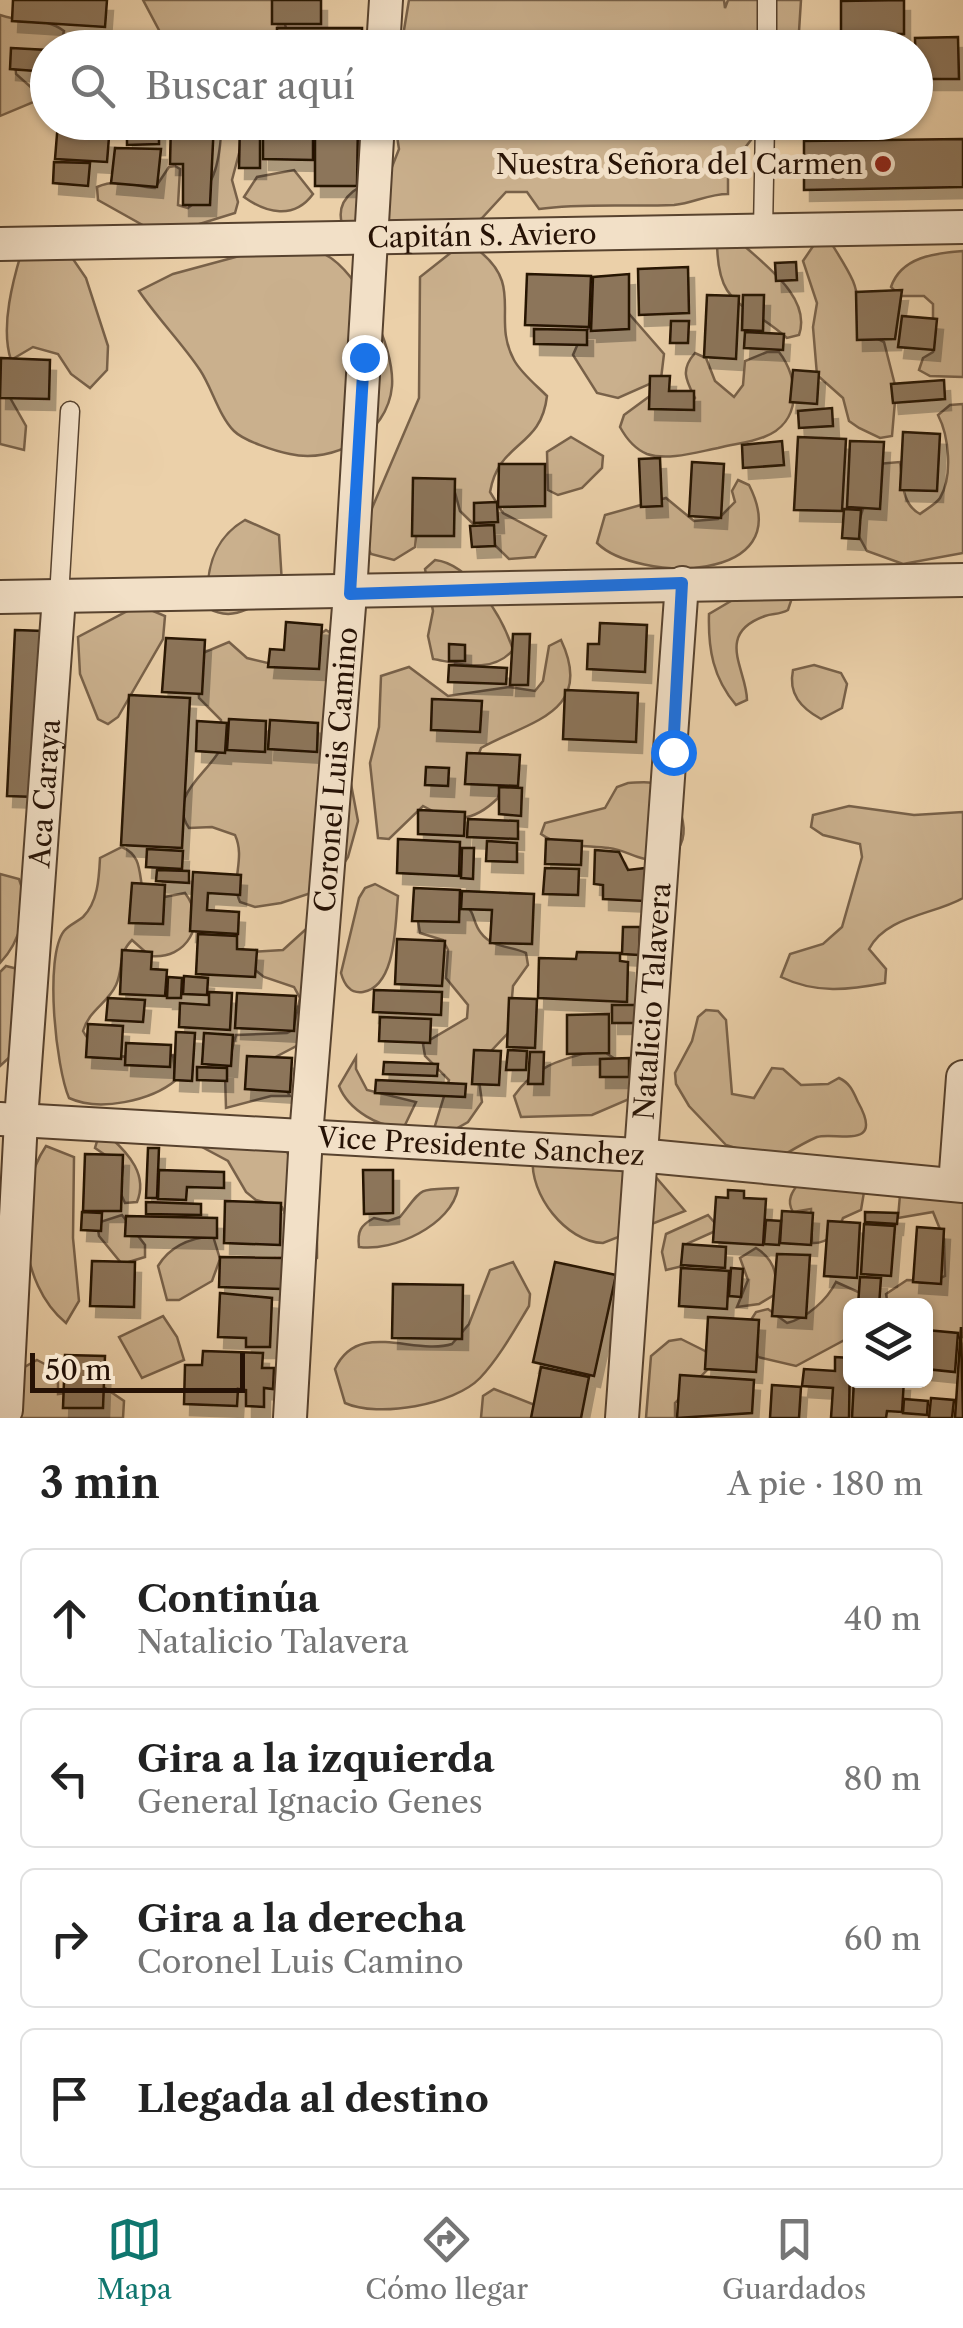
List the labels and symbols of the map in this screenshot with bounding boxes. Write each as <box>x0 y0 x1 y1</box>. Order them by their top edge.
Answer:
place label: Nuestra Señora del Carmen <box>496 147 863 181</box>
marker: Nuestra Señora del Carmen <box>872 153 894 175</box>
street label: Capitán S. Aviero <box>367 216 597 255</box>
route end <box>342 335 388 381</box>
street label: Coronel Luis Camino <box>307 626 364 914</box>
street label: Aca Caraya <box>22 718 67 870</box>
route start <box>651 730 697 776</box>
street label: Natalicio Talavera <box>626 881 677 1121</box>
street label: Vice Presidente Sanchez <box>316 1120 646 1172</box>
scale bar <box>30 1348 245 1392</box>

